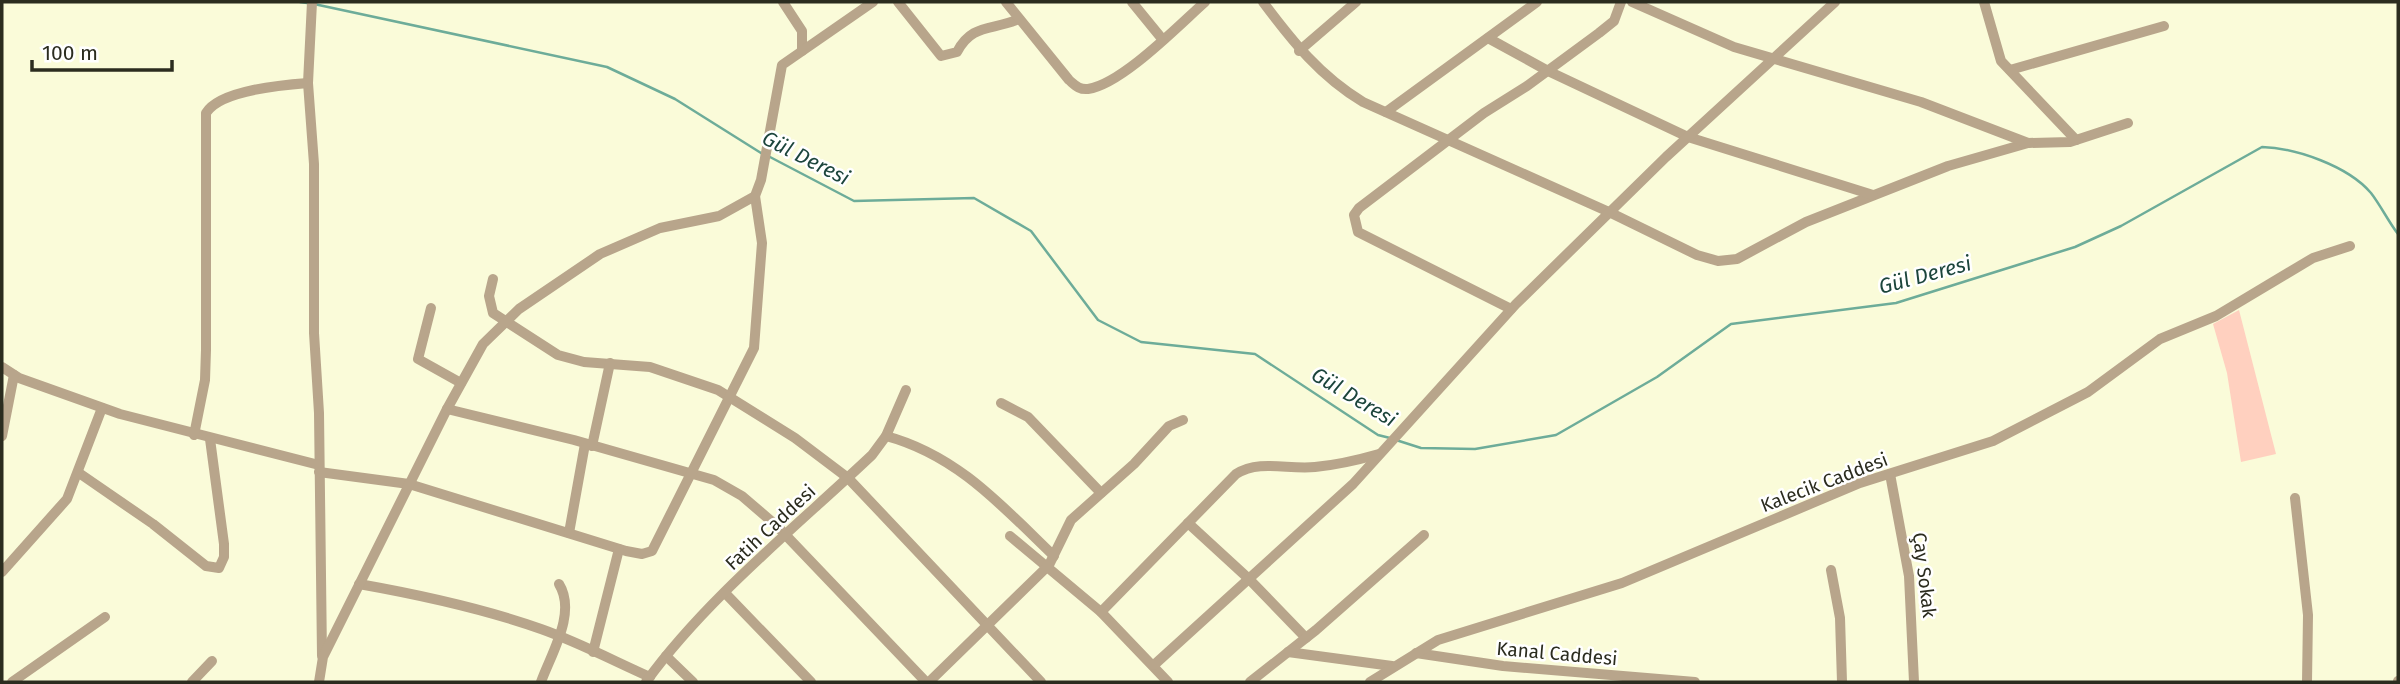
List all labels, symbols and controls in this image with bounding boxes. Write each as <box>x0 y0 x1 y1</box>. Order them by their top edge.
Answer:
scale bar <box>32 28 172 72</box>
text: 100 m <box>42 40 98 66</box>
water label: Gül Deresi <box>758 125 854 191</box>
water label: Gül Deresi <box>1876 250 1974 300</box>
water label: Gül Deresi <box>1307 361 1401 433</box>
street label: Kalecik Caddesi <box>1757 448 1891 517</box>
street label: Fatih Caddesi <box>720 480 820 575</box>
street label: Çay Sokak <box>1908 531 1941 619</box>
street label: Kanal Caddesi <box>1495 637 1618 670</box>

